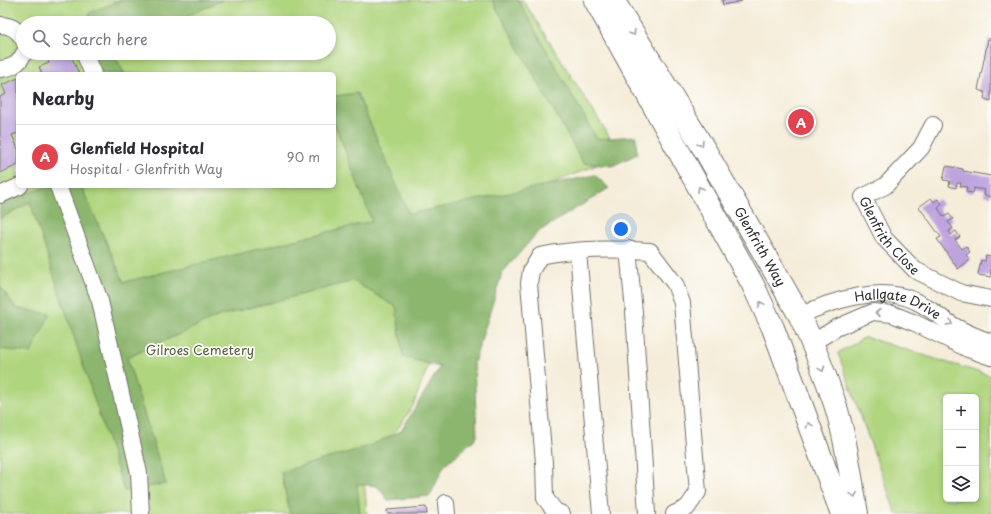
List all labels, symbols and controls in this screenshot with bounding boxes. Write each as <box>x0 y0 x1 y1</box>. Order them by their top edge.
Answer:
search box <box>16 16 336 60</box>
icon: search <box>30 27 52 49</box>
text: Search here <box>62 27 148 50</box>
one-way arrow <box>628 29 636 36</box>
text: Nearby <box>32 85 94 111</box>
pin: A <box>788 107 814 137</box>
text: Glenfield Hospital <box>70 136 204 159</box>
one-way arrow <box>696 140 704 147</box>
text: A <box>40 147 50 166</box>
text: 90 m <box>287 147 320 166</box>
text: Hospital · Glenfrith Way <box>70 159 223 178</box>
one-way arrow <box>697 186 704 194</box>
street label: Glenfrith Close <box>855 193 925 279</box>
street label: Glenfrith Way <box>730 203 791 289</box>
your location <box>611 219 631 239</box>
street label: Hallgate Drive <box>853 284 945 323</box>
one-way arrow <box>758 301 766 308</box>
one-way arrow <box>875 309 881 317</box>
one-way arrow <box>946 319 953 326</box>
park label: Gilroes Cemetery <box>146 340 254 359</box>
one-way arrow <box>817 366 825 373</box>
map controls <box>943 394 979 502</box>
button: + <box>943 394 979 430</box>
one-way arrow <box>805 421 813 428</box>
button: − <box>943 430 979 466</box>
button: layers <box>943 466 979 502</box>
one-way arrow <box>849 492 858 498</box>

